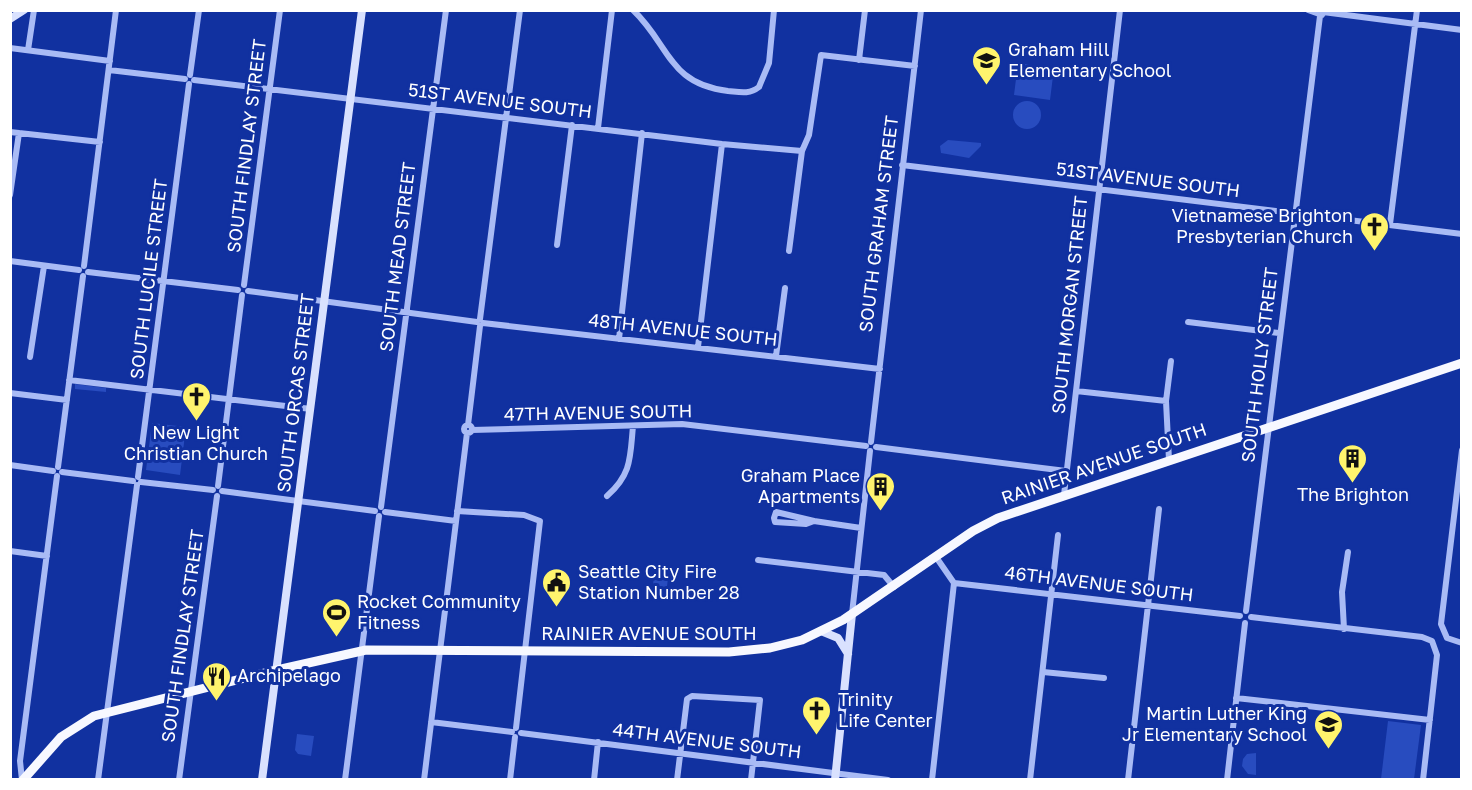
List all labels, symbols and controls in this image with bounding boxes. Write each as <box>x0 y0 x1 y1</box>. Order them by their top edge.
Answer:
street label: SOUTH FINDLAY STREET <box>222 38 270 254</box>
place label: Graham Hill Elementary School <box>1008 38 1172 81</box>
school or university icon: Graham Hill Elementary School <box>971 44 1003 86</box>
street label: 51ST AVENUE SOUTH <box>407 78 593 122</box>
street label: SOUTH GRAHAM STREET <box>854 114 902 333</box>
street label: 51ST AVENUE SOUTH <box>1055 157 1241 201</box>
street label: SOUTH MEAD STREET <box>374 161 420 353</box>
street label: SOUTH LUCILE STREET <box>125 177 171 380</box>
street label: SOUTH MORGAN STREET <box>1047 195 1091 415</box>
place label: Vietnamese Brighton Presbyterian Church <box>1171 204 1353 247</box>
church icon: Vietnamese Brighton Presbyterian Church <box>1358 210 1390 252</box>
street label: SOUTH HOLLY STREET <box>1236 266 1282 464</box>
street label: SOUTH ORCAS STREET <box>272 292 318 494</box>
street label: 48TH AVENUE SOUTH <box>588 308 779 350</box>
church icon: New Light Christian Church <box>180 380 212 422</box>
street label: 47TH AVENUE SOUTH <box>504 399 692 425</box>
street label: RAINIER AVENUE SOUTH <box>998 418 1209 509</box>
place label: New Light Christian Church <box>124 421 268 464</box>
building icon: The Brighton <box>1337 442 1369 484</box>
place label: Graham Place Apartments <box>741 464 860 507</box>
building icon: Graham Place Apartments <box>865 470 897 512</box>
place label: The Brighton <box>1297 483 1409 505</box>
street label: SOUTH FINDLAY STREET <box>156 528 208 744</box>
place label: Seattle City Fire Station Number 28 <box>578 560 740 603</box>
street label: 46TH AVENUE SOUTH <box>1004 561 1195 605</box>
public building icon: Seattle City Fire Station Number 28 <box>541 566 573 608</box>
place label: Rocket Community Fitness <box>357 590 521 633</box>
sports icon: Rocket Community Fitness <box>320 596 352 638</box>
street label: RAINIER AVENUE SOUTH <box>541 622 757 644</box>
restaurant icon: Archipelago <box>200 660 232 702</box>
place label: Archipelago <box>237 664 341 686</box>
place label: Trinity Life Center <box>838 688 933 731</box>
church icon: Trinity Life Center <box>801 694 833 736</box>
place label: Martin Luther King Jr Elementary School <box>1122 702 1307 745</box>
school or university icon: Martin Luther King Jr Elementary School <box>1312 708 1344 750</box>
street label: 44TH AVENUE SOUTH <box>612 718 803 762</box>

